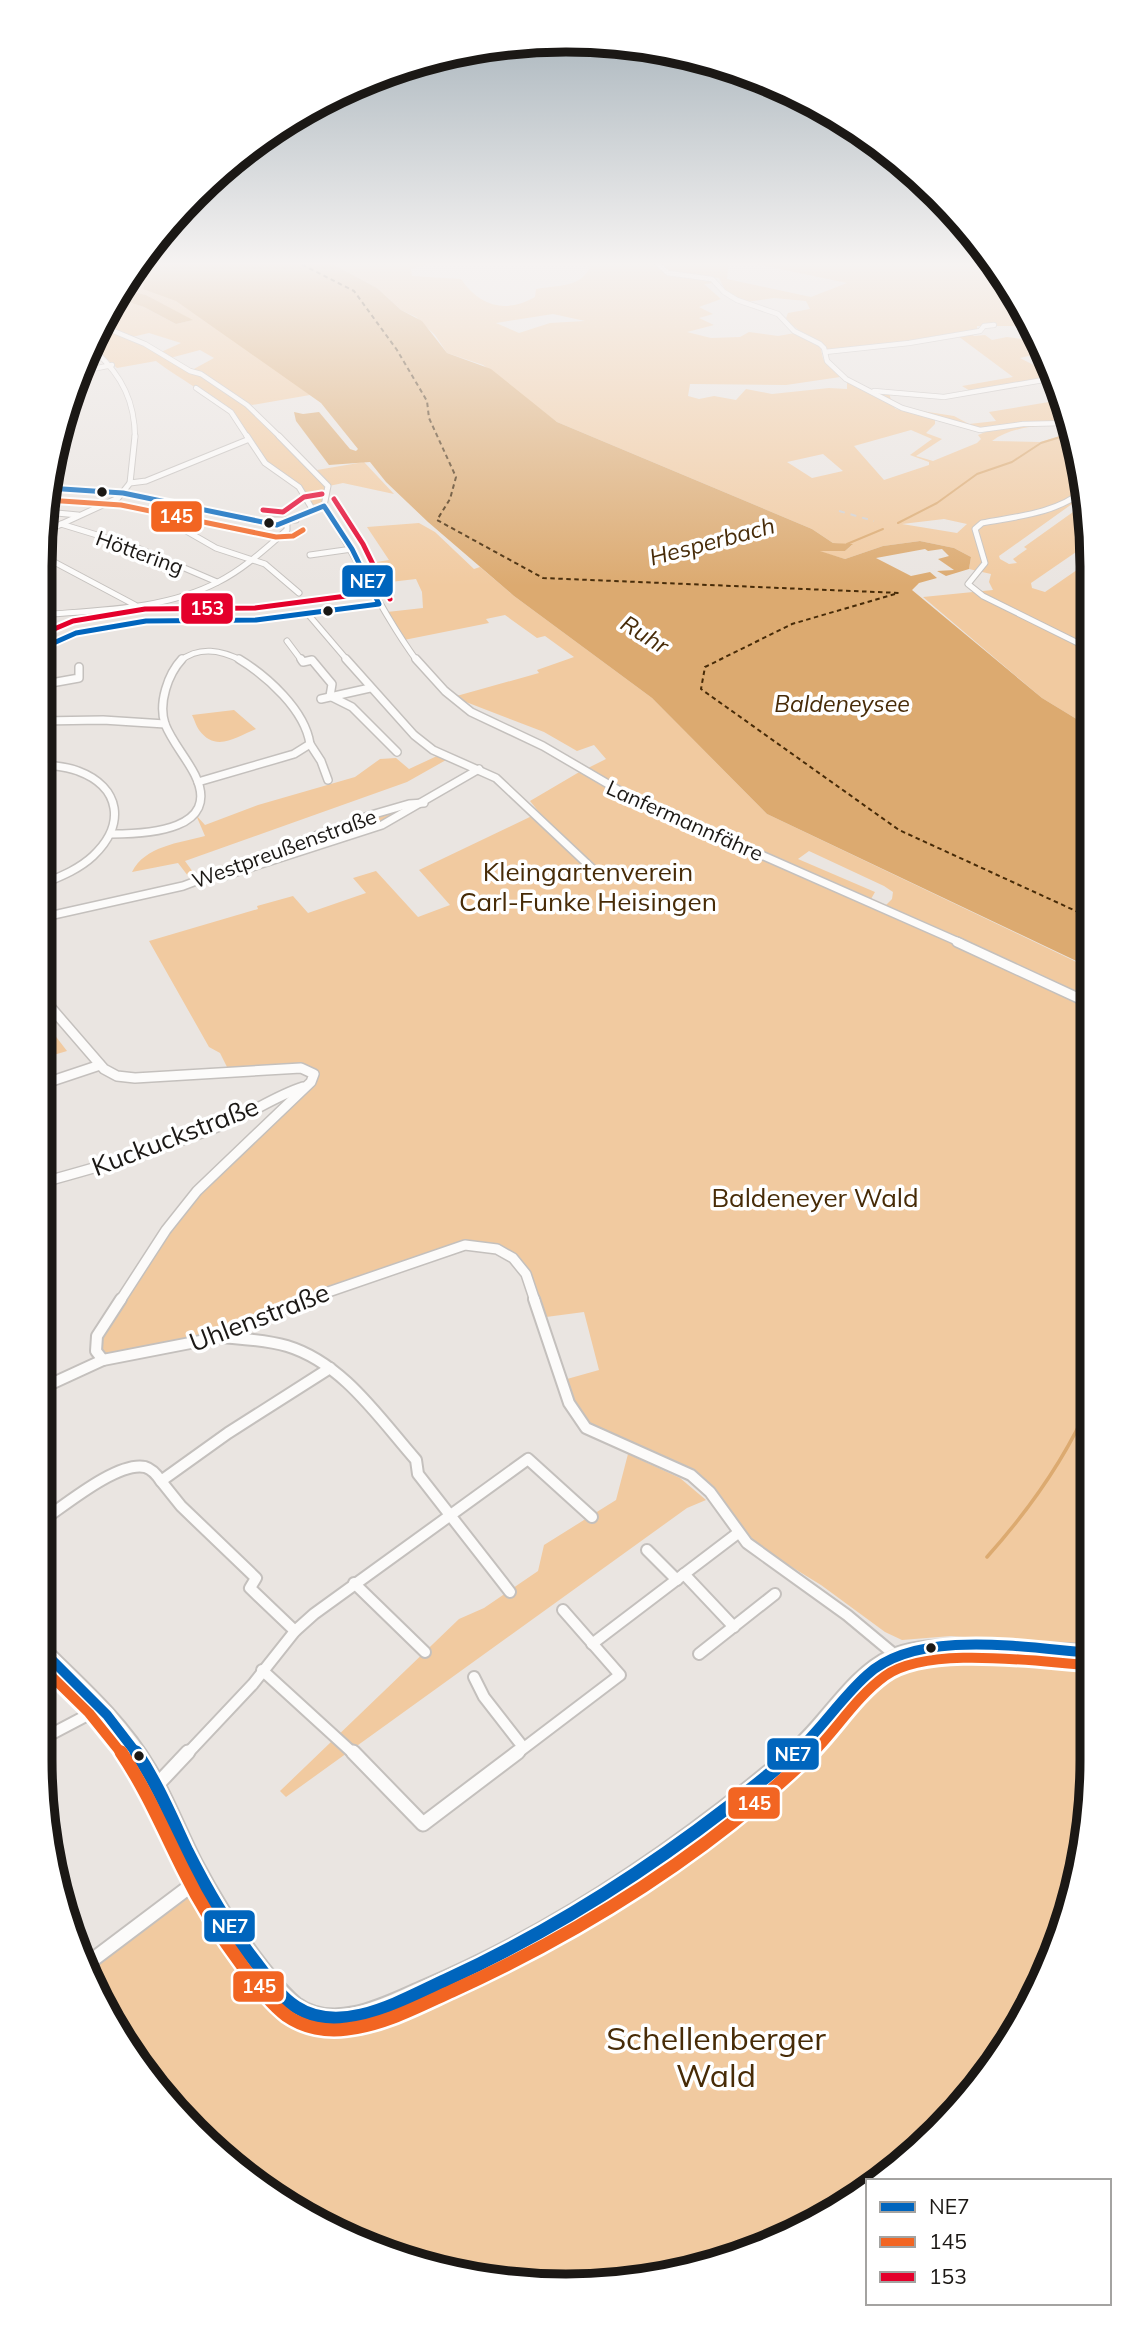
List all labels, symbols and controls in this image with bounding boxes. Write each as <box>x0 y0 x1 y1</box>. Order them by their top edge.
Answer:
unlabelled marker <box>95 485 109 499</box>
line badge: 145 <box>150 500 203 533</box>
text: 145 <box>159 504 193 528</box>
water label: Hesperbach <box>646 510 778 572</box>
unlabelled marker <box>262 516 276 530</box>
street label: Höttering <box>93 524 187 580</box>
line badge: NE7 <box>341 564 394 598</box>
text: NE7 <box>349 569 387 593</box>
line badge: 153 <box>180 592 234 625</box>
text: 153 <box>190 596 224 620</box>
unlabelled marker <box>321 604 335 618</box>
water label: Ruhr <box>616 608 676 661</box>
water label: Baldeneysee <box>774 689 910 718</box>
street label: Lanfermannfähre <box>603 774 767 866</box>
street label: Westpreußenstraße <box>188 803 380 893</box>
park label: Kleingartenverein Carl-Funke Heisingen <box>459 855 717 918</box>
street label: Kuckuckstraße <box>87 1089 263 1183</box>
park label: Baldeneyer Wald <box>711 1181 919 1214</box>
street label: Uhlenstraße <box>184 1275 334 1359</box>
unlabelled marker <box>924 1641 938 1655</box>
line badge: NE7 <box>766 1737 820 1771</box>
text: NE7 <box>774 1742 812 1766</box>
unlabelled marker <box>132 1749 146 1763</box>
line badge: 145 <box>727 1786 781 1820</box>
text: 145 <box>737 1791 771 1815</box>
line badge: NE7 <box>203 1909 256 1943</box>
text: NE7 <box>211 1914 249 1938</box>
line badge: 145 <box>232 1970 285 2003</box>
text: 145 <box>242 1974 276 1998</box>
park label: Schellenberger Wald <box>606 2018 826 2095</box>
legend <box>866 2179 1111 2305</box>
text: NE7 <box>929 2193 970 2219</box>
text: 145 <box>929 2228 967 2254</box>
text: 153 <box>929 2263 967 2289</box>

